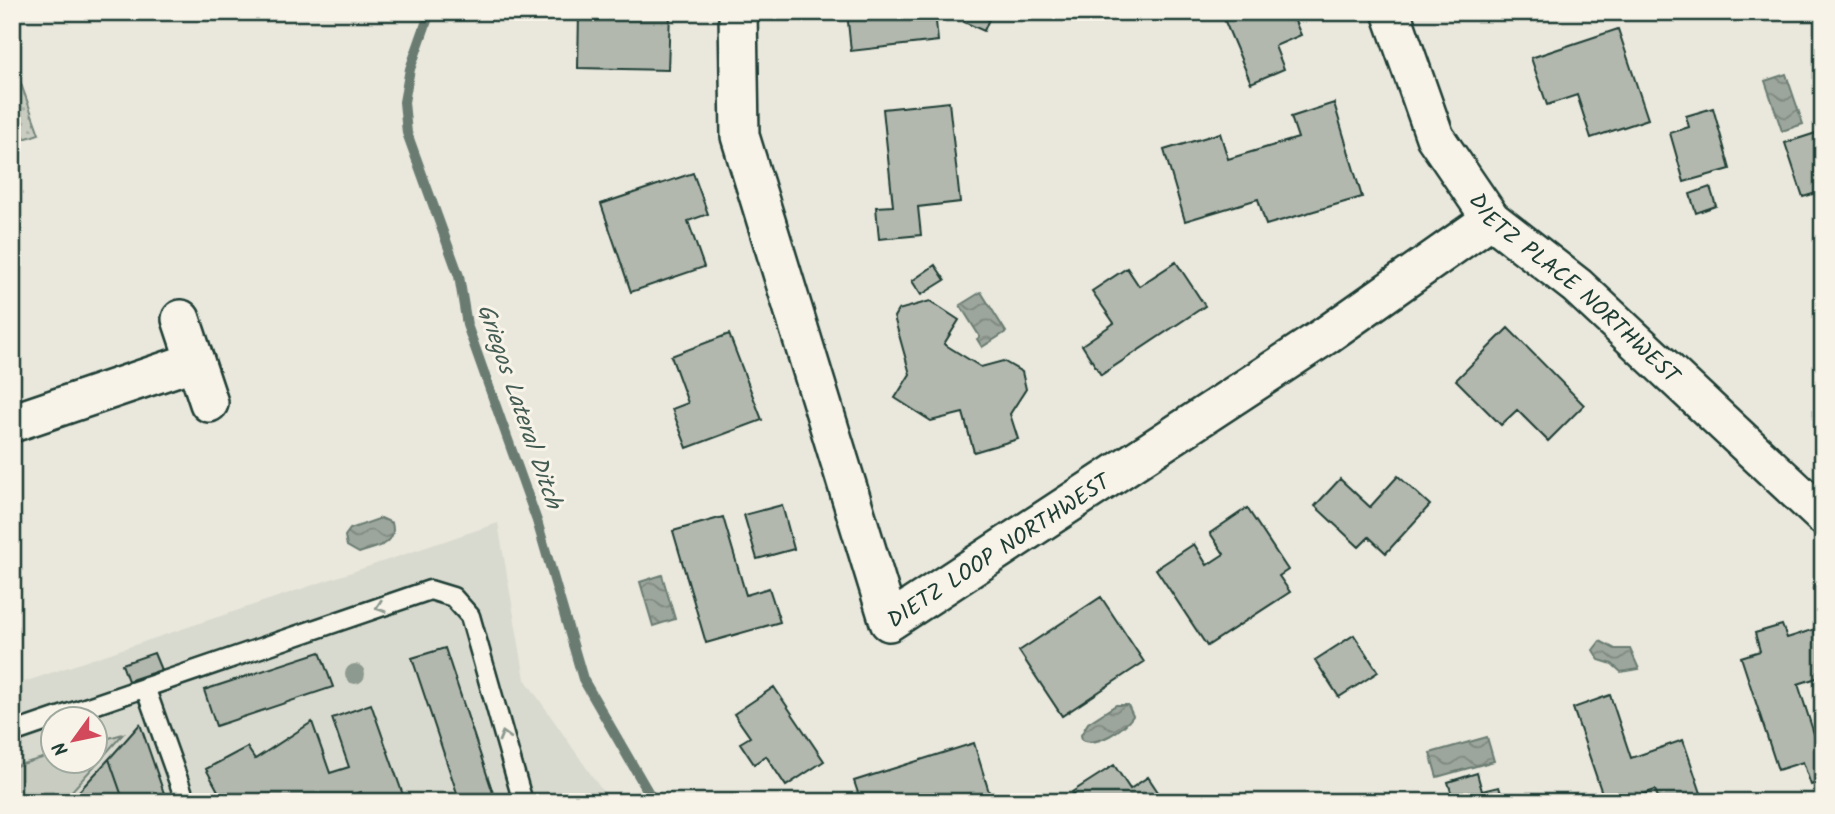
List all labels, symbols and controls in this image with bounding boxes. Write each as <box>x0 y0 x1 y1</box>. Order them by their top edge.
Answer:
street label: DIETZ PLACE NORTHWEST <box>1458 186 1688 395</box>
water label: Griegos Lateral Ditch <box>465 299 573 516</box>
street label: DIETZ LOOP NORTHWEST <box>881 465 1120 639</box>
one-way arrow <box>374 599 386 613</box>
north arrow <box>38 706 108 776</box>
one-way arrow <box>498 730 512 742</box>
text: N <box>46 735 77 761</box>

